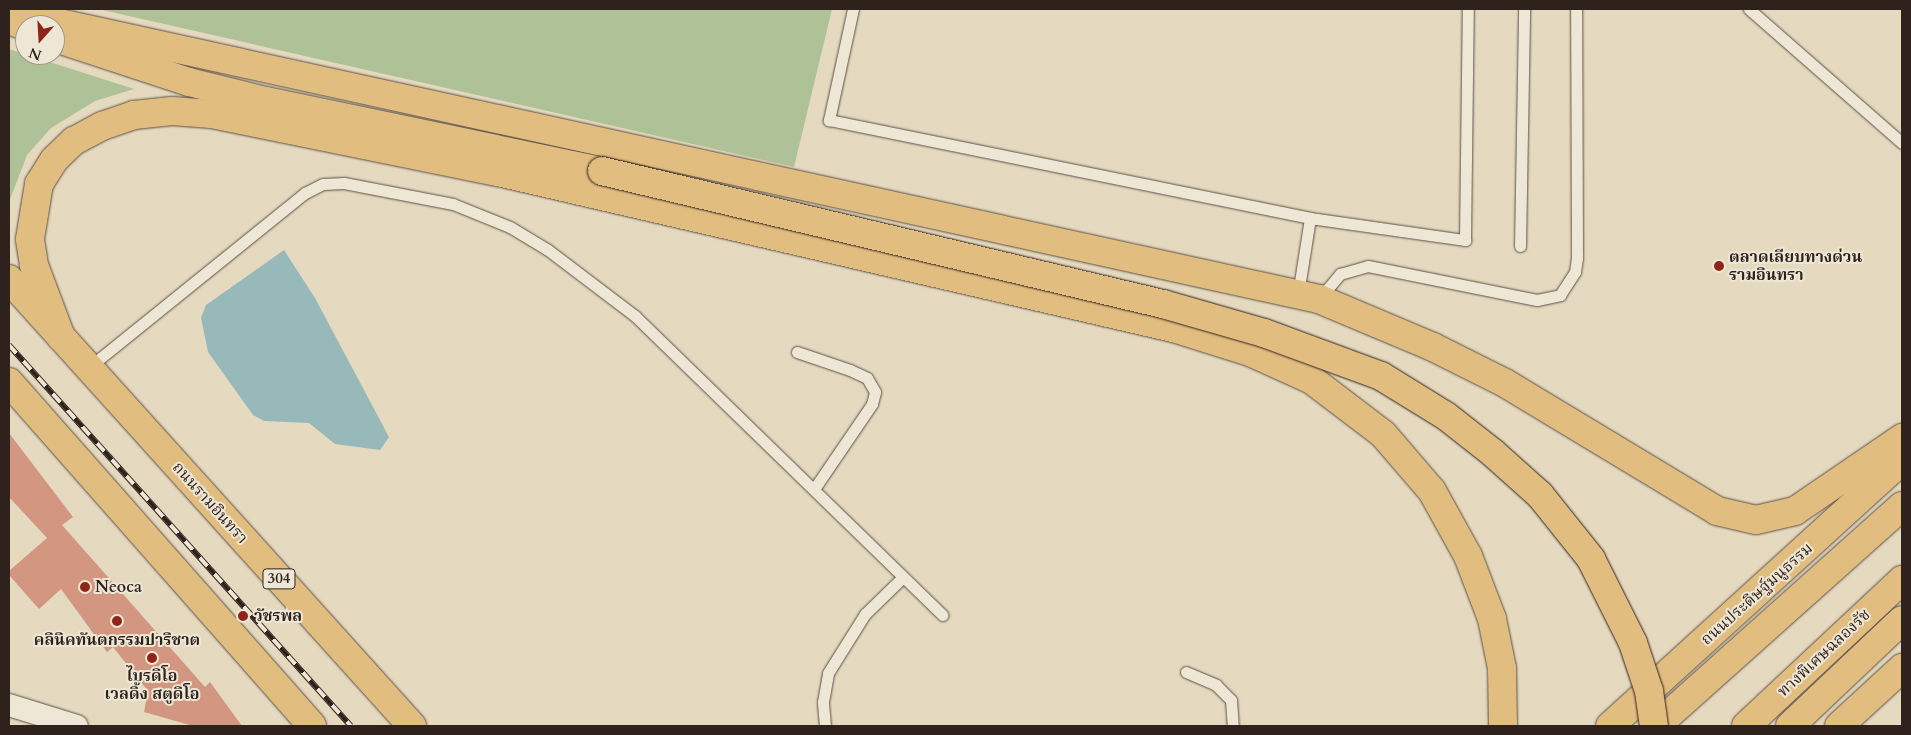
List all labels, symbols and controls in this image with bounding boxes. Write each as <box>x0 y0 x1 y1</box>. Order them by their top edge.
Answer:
north arrow <box>15 15 65 65</box>
text: N <box>26 43 44 65</box>
place label: ตลาดเลียบทางด่วน รามอินทรา <box>1729 247 1862 285</box>
marker: ตลาดเลียบทางด่วน รามอินทรา <box>1713 260 1725 272</box>
street label: ถนนรามอินทรา <box>168 458 252 548</box>
street label: ถนนประดิษฐ์มนูธรรม <box>1697 539 1817 649</box>
road number: 304 <box>262 566 296 592</box>
place label: Neoca <box>95 577 142 597</box>
marker: Neoca <box>79 581 91 593</box>
street label: ทางพิเศษฉลองรัช <box>1774 605 1874 701</box>
place label: วัชรพล <box>254 606 302 626</box>
marker: วัชรพล <box>236 609 250 623</box>
marker: คลินิคทันตกรรมปาริชาต <box>110 614 124 628</box>
place label: คลินิคทันตกรรมปาริชาต <box>34 630 200 650</box>
marker: ไบรดิโอ เวลดิ้ง สตูดิโอ <box>146 652 158 664</box>
place label: ไบรดิโอ เวลดิ้ง สตูดิโอ <box>104 666 200 704</box>

